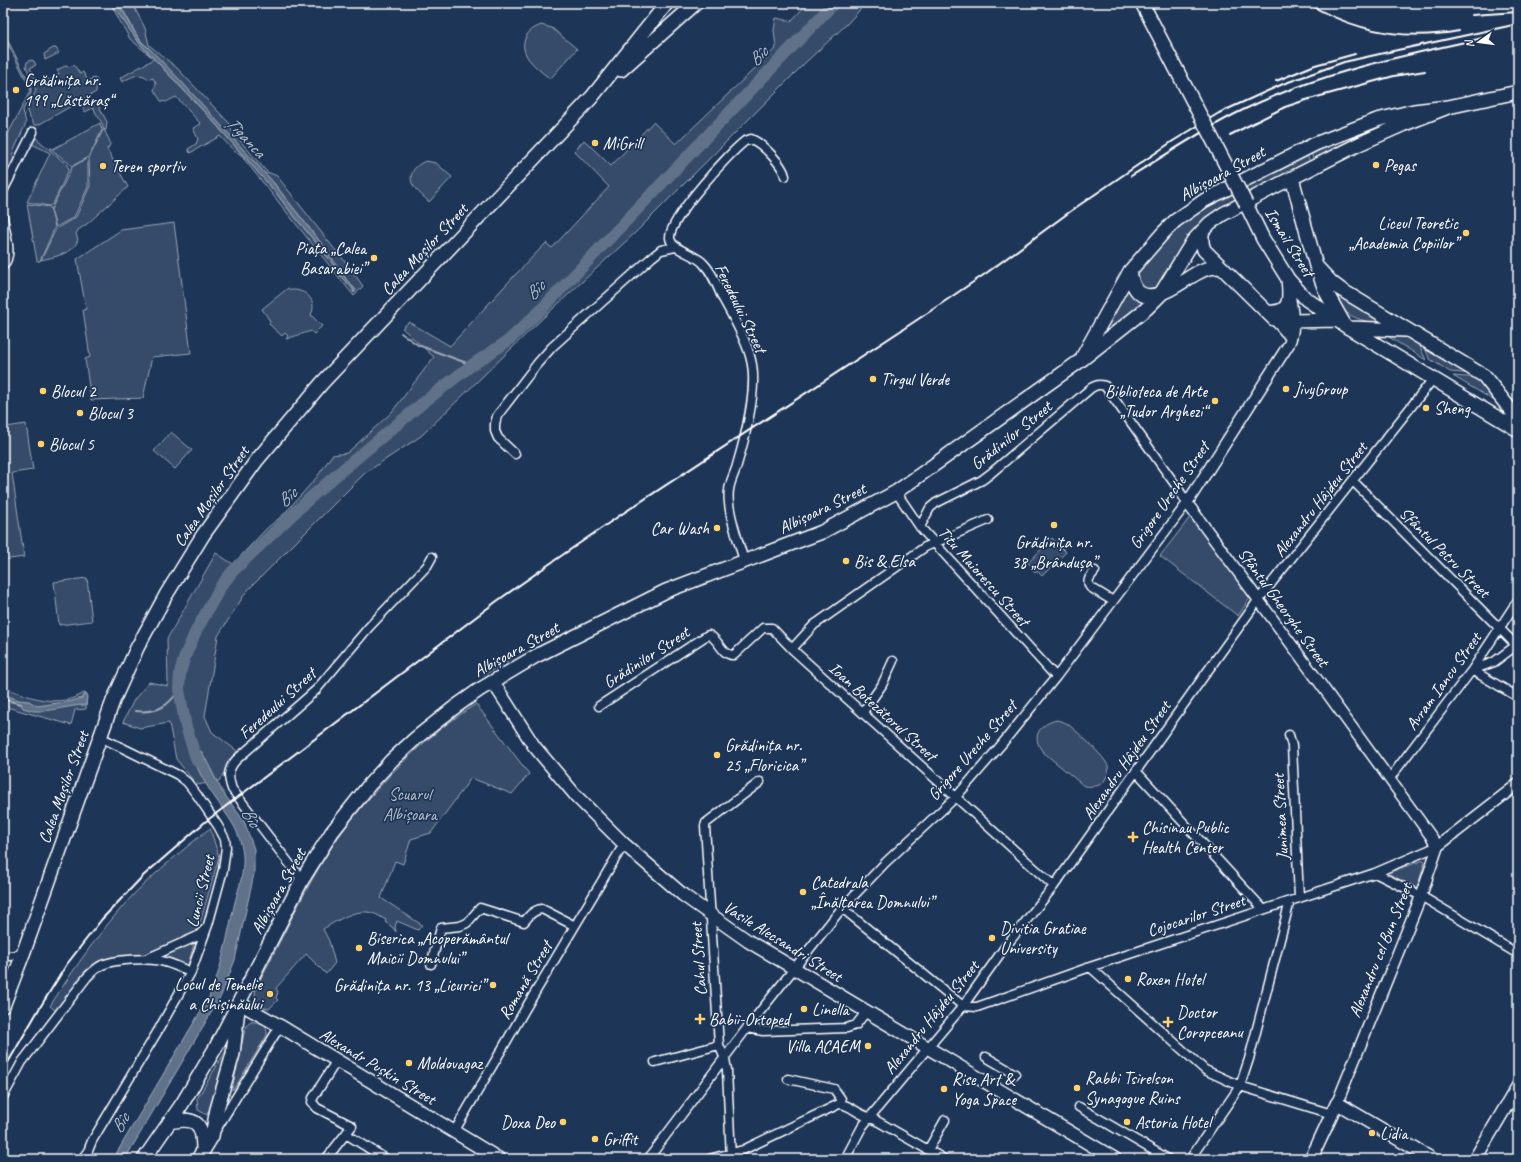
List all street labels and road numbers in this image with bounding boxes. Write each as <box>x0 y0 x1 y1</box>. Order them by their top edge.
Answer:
street label: Albișoara Street <box>1176 140 1271 206</box>
street label: Calea Moșilor Street <box>376 197 474 300</box>
street label: Ismail Street <box>1260 204 1320 283</box>
street label: Feredeului Street <box>710 260 772 358</box>
street label: Grădinilor Street <box>967 395 1058 474</box>
street label: Grigore Ureche Street <box>1125 436 1215 553</box>
street label: Alexandru Hâjdeu Street <box>1269 436 1373 561</box>
street label: Calea Moșilor Street <box>169 440 255 551</box>
street label: Albișoara Street <box>775 477 871 539</box>
street label: Sfântul Petru Street <box>1395 503 1496 604</box>
street label: Titu Maiorescu Street <box>933 522 1035 632</box>
street label: Sfântul Gheorghe Street <box>1233 544 1335 673</box>
street label: Albișoara Street <box>470 616 565 682</box>
street label: Grădinilor Street <box>599 621 695 693</box>
street label: Avram Iancu Street <box>1401 626 1487 734</box>
street label: Ioan Botezătorul Street <box>824 657 943 767</box>
street label: Feredeului Street <box>234 662 322 744</box>
street label: Grigore Ureche Street <box>923 694 1023 805</box>
street label: Alexandru Hâjdeu Street <box>1078 695 1177 824</box>
street label: Calea Moșilor Street <box>33 726 94 846</box>
street label: Junimea Street <box>1268 771 1293 862</box>
street label: Albișoara Street <box>246 843 312 938</box>
street label: Luncii Street <box>181 851 220 929</box>
street label: Alexandru cel Bun Street <box>1344 878 1418 1020</box>
street label: Cojocarilor Street <box>1145 889 1250 941</box>
street label: Vasile Alecsandri Street <box>719 896 848 988</box>
street label: Cahul Street <box>685 919 712 996</box>
street label: Romană Street <box>494 935 558 1023</box>
street label: Alexandru Hâjdeu Street <box>879 954 985 1078</box>
street label: Alexandr Pușkin Street <box>316 1023 442 1111</box>

